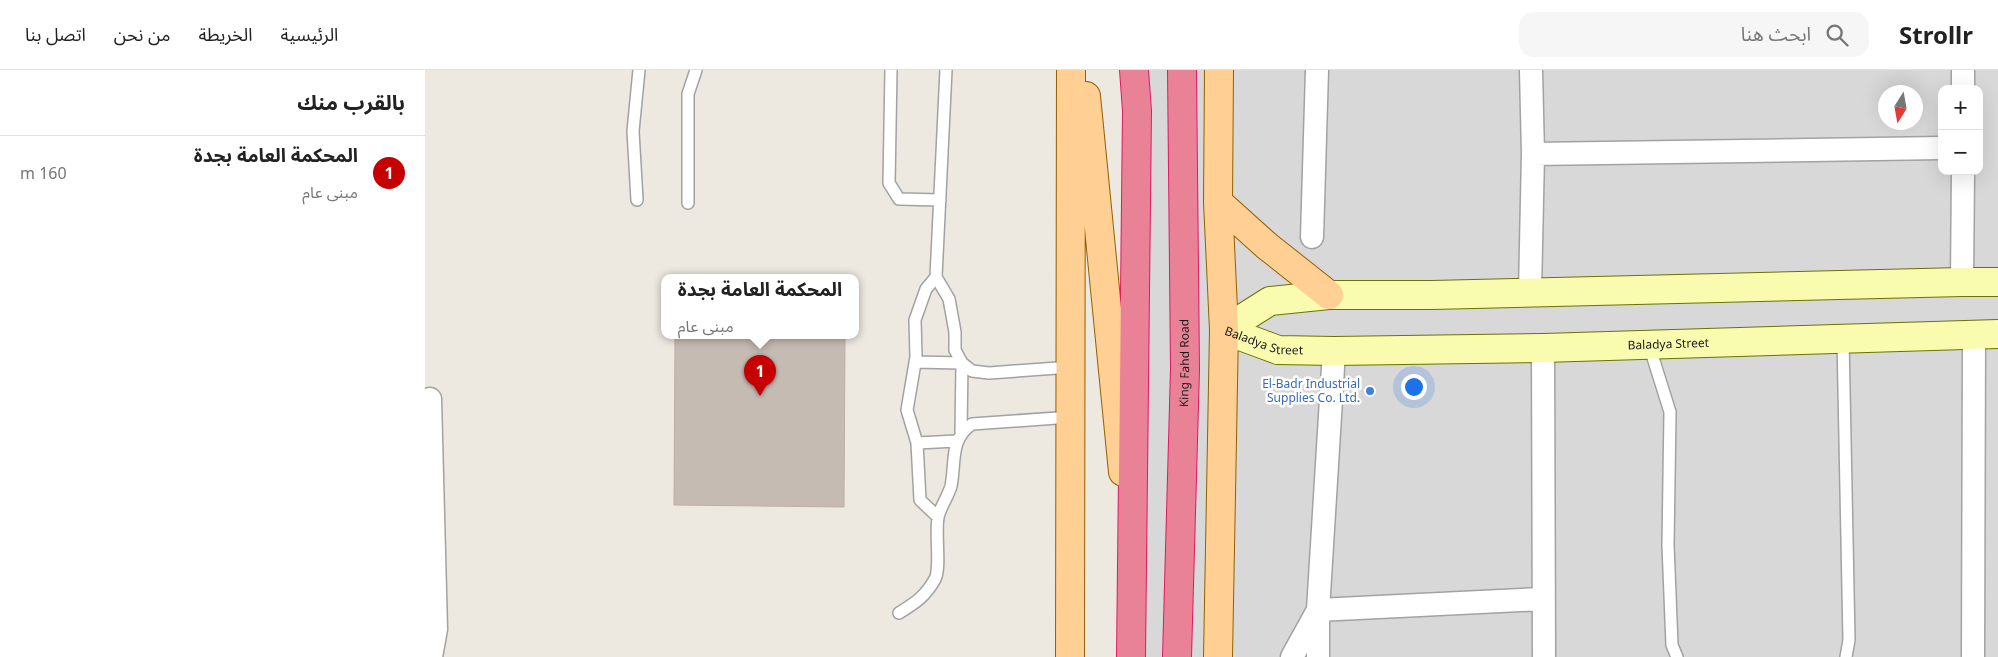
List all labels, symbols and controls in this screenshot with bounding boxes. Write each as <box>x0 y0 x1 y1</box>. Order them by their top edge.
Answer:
search box <box>1519 12 1869 57</box>
text: Strollr <box>1899 18 1973 51</box>
text: ابحث هنا <box>1741 21 1811 47</box>
icon: search <box>1823 21 1851 49</box>
text: اتصل بنا <box>25 22 86 46</box>
text: من نحن <box>114 22 171 46</box>
text: الخريطة <box>199 22 252 46</box>
text: الرئيسية <box>280 22 338 46</box>
north arrow <box>1878 85 1923 130</box>
map controls <box>1938 85 1983 175</box>
button: + <box>1938 85 1983 130</box>
text: بالقرب منك <box>297 88 405 116</box>
button: − <box>1938 130 1983 175</box>
text: المحكمة العامة بجدة <box>194 142 358 168</box>
text: 160 m <box>20 162 67 184</box>
text: 1 <box>384 162 394 184</box>
text: مبنى عام <box>302 181 358 203</box>
popup <box>661 274 859 339</box>
text: المحكمة العامة بجدة <box>678 276 842 302</box>
text: مبنى عام <box>678 315 734 337</box>
street label: King Fahd Road <box>1175 319 1193 407</box>
street label: Baladya Street <box>1222 322 1304 358</box>
street label: Baladya Street <box>1627 334 1710 353</box>
pin: 1 <box>744 355 776 396</box>
your location <box>1401 374 1427 400</box>
place label: El-Badr Industrial Supplies Co. Ltd. <box>1262 375 1360 406</box>
marker: El-Badr Industrial Supplies Co. Ltd. <box>1364 385 1376 397</box>

